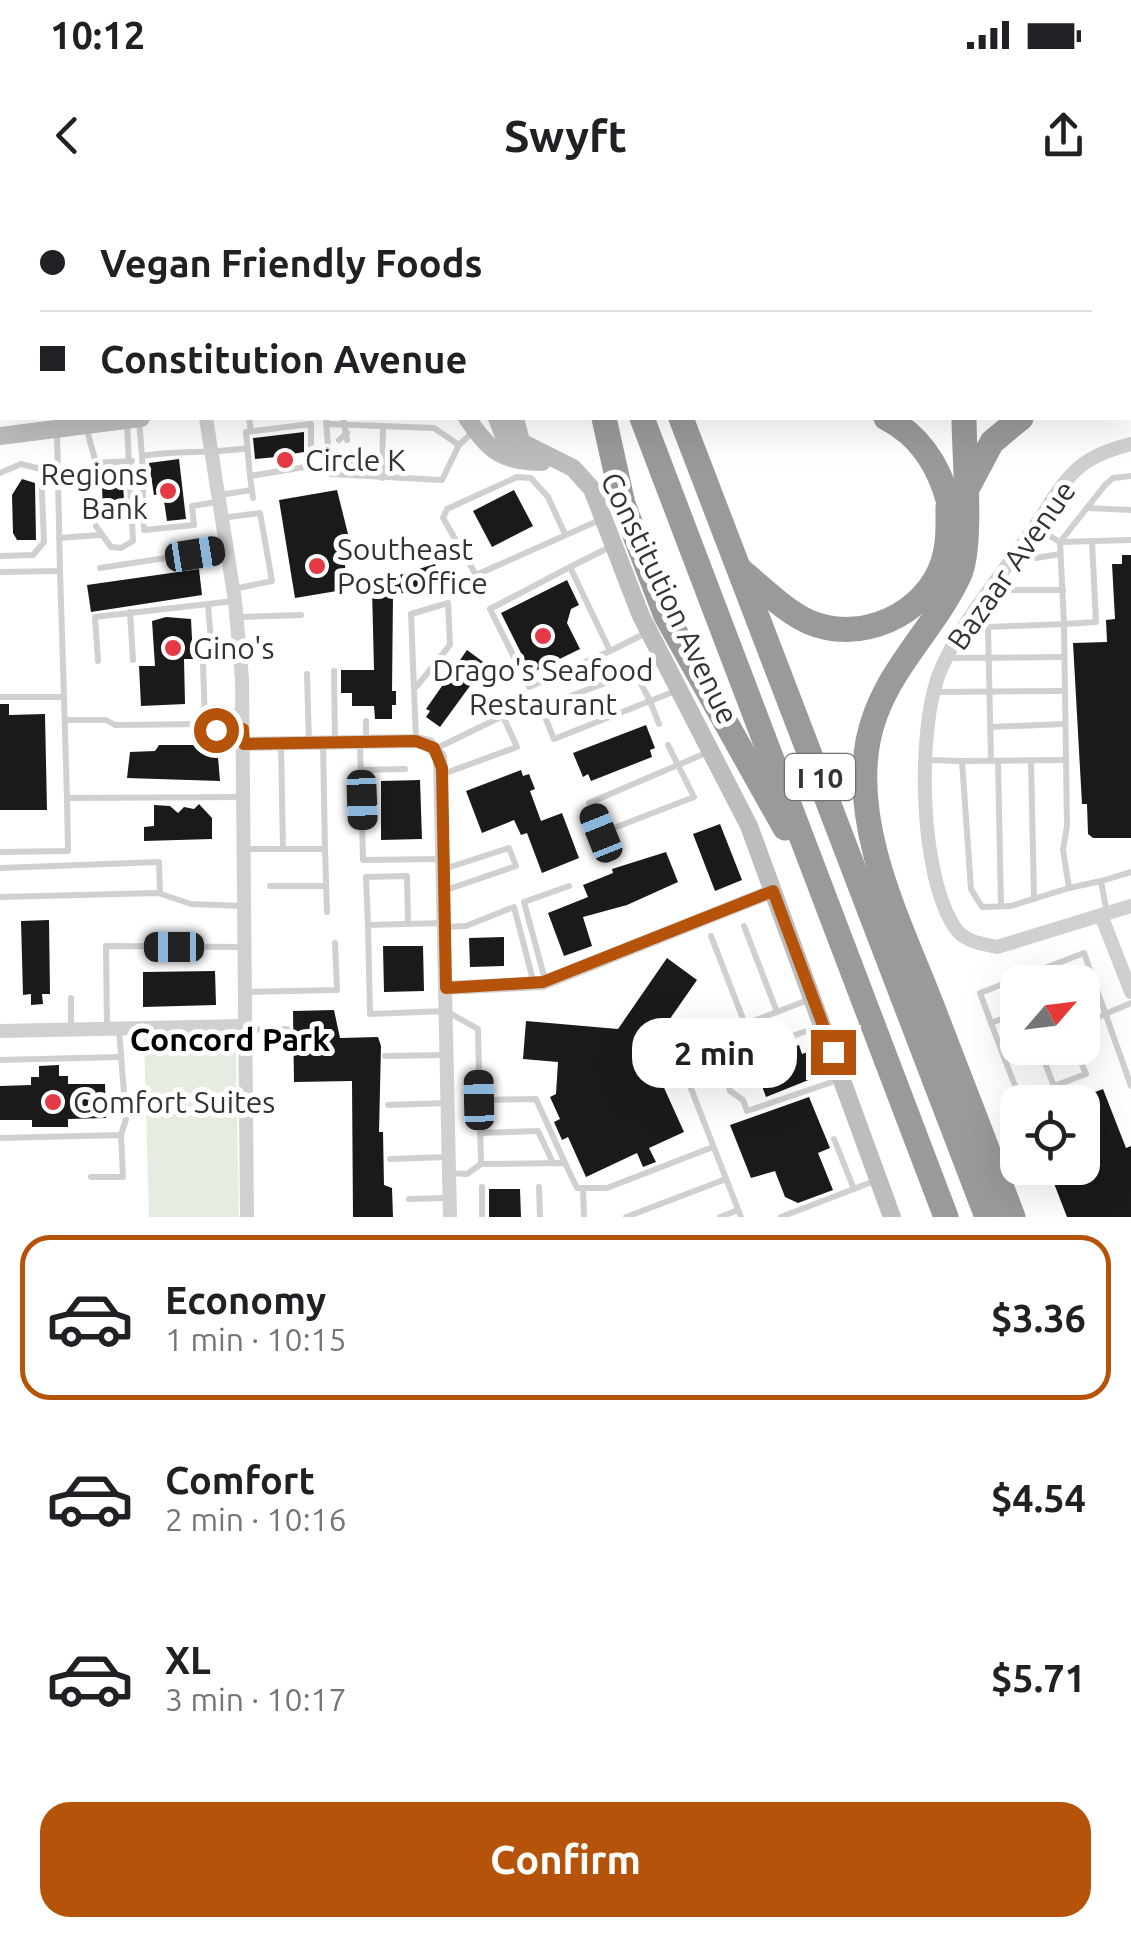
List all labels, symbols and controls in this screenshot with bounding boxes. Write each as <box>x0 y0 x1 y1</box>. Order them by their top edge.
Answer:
text: 10:12 <box>50 14 145 56</box>
icon: back <box>40 108 95 163</box>
icon: share <box>1036 108 1091 163</box>
text: Swyft <box>504 110 627 161</box>
text: Vegan Friendly Foods <box>100 242 482 284</box>
text: Constitution Avenue <box>100 338 467 380</box>
place label: Circle K <box>305 443 406 477</box>
marker: Circle K <box>274 449 296 471</box>
place label: Regions Bank <box>41 457 148 525</box>
street label: Constitution Avenue <box>594 467 746 729</box>
street label: Bazaar Avenue <box>940 474 1082 656</box>
marker: Regions Bank <box>157 480 179 502</box>
place label: Southeast Post Office <box>337 532 488 600</box>
car <box>163 534 227 574</box>
marker: Southeast Post Office <box>306 555 328 577</box>
marker: Drago's Seafood Restaurant <box>532 625 554 647</box>
place label: Gino's <box>193 631 274 665</box>
marker: Gino's <box>162 637 184 659</box>
place label: Drago's Seafood Restaurant <box>433 653 653 721</box>
route start <box>194 708 239 753</box>
road number: I 10 <box>785 754 855 800</box>
car <box>346 769 378 831</box>
car <box>576 800 626 866</box>
car <box>144 932 204 962</box>
north arrow <box>1000 965 1100 1065</box>
map controls <box>1000 965 1100 1185</box>
callout: 2 min <box>633 1017 798 1087</box>
district label: Concord Park <box>130 1021 330 1057</box>
route end <box>811 1030 856 1075</box>
text: 2 min <box>674 1035 755 1071</box>
car <box>463 1070 495 1130</box>
place label: Comfort Suites <box>73 1085 275 1119</box>
button: locate <box>1000 1085 1100 1185</box>
marker: Comfort Suites <box>42 1091 64 1113</box>
icon: car <box>45 1273 135 1363</box>
text: Economy <box>165 1279 326 1321</box>
text: $3.36 <box>991 1297 1086 1339</box>
text: 1 min · 10:15 <box>165 1321 347 1357</box>
icon: car <box>45 1453 135 1543</box>
text: Comfort <box>165 1459 315 1501</box>
text: $4.54 <box>991 1477 1086 1519</box>
text: 2 min · 10:16 <box>165 1501 347 1537</box>
icon: car <box>45 1633 135 1723</box>
text: XL <box>165 1639 211 1681</box>
text: $5.71 <box>991 1657 1086 1699</box>
text: 3 min · 10:17 <box>165 1681 347 1717</box>
button: Confirm <box>40 1802 1091 1917</box>

